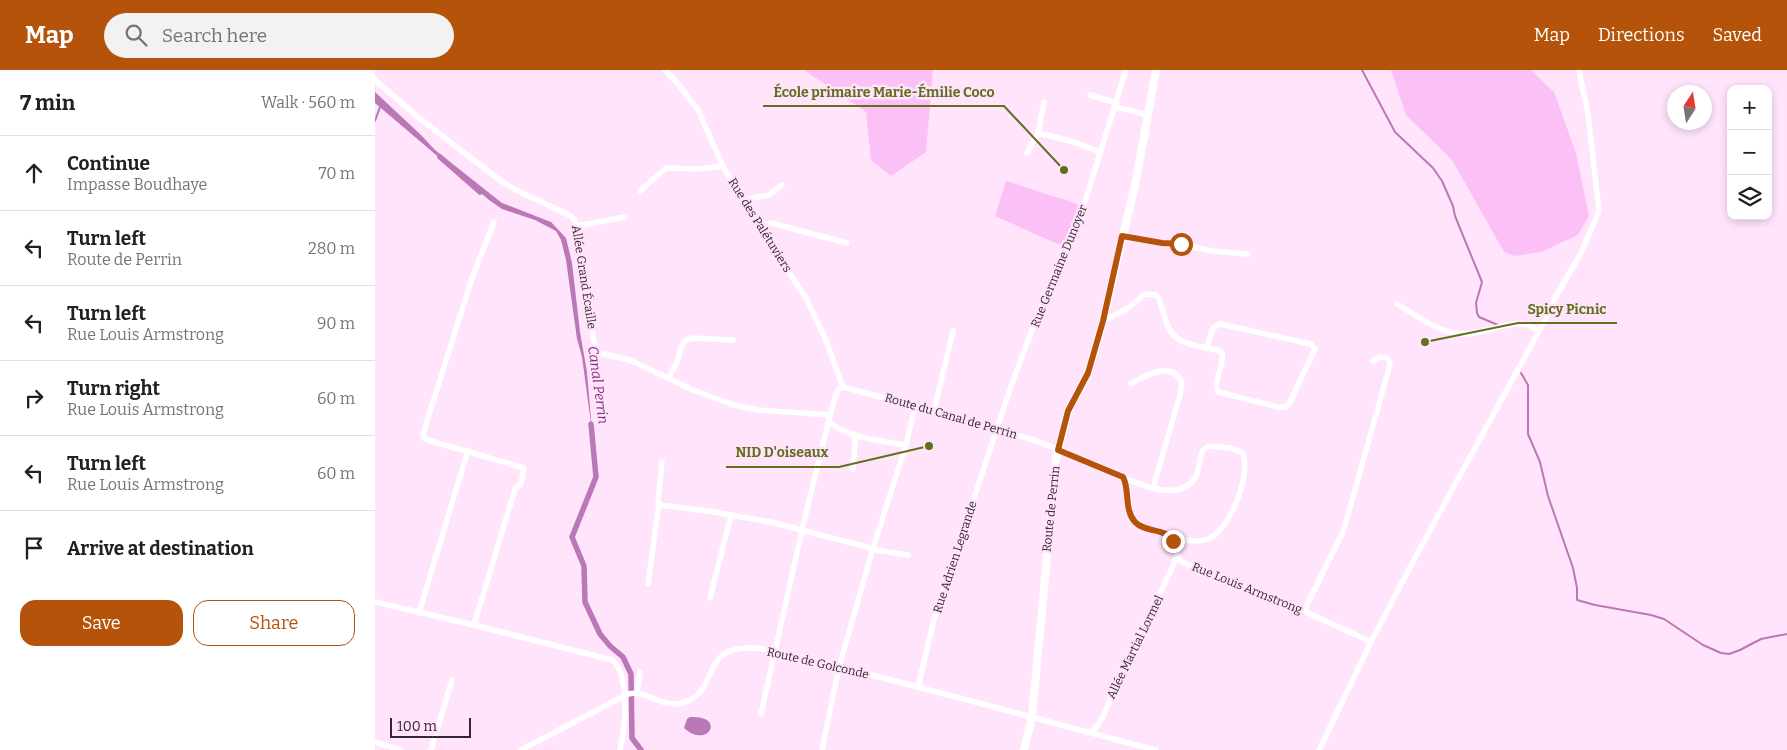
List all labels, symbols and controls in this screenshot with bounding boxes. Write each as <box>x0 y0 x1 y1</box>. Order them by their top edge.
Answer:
search box <box>104 13 454 58</box>
text: Map <box>25 21 74 49</box>
icon: search <box>122 21 150 49</box>
text: Search here <box>162 24 267 47</box>
text: Map <box>1534 24 1570 46</box>
text: Directions <box>1598 24 1685 46</box>
text: Saved <box>1713 24 1762 46</box>
callout: École primaire Marie-Émilie Coco <box>763 77 1004 106</box>
text: École primaire Marie-Émilie Coco <box>773 83 995 101</box>
north arrow <box>1667 85 1712 130</box>
map controls <box>1727 85 1772 220</box>
button: + <box>1727 85 1772 130</box>
text: 7 min <box>20 90 75 116</box>
text: Walk · 560 m <box>261 93 355 112</box>
button: − <box>1727 130 1772 175</box>
text: Continue <box>67 152 150 175</box>
icon: ahead <box>20 159 48 187</box>
text: 70 m <box>319 164 355 183</box>
text: Impasse Boudhaye <box>67 175 207 194</box>
street label: Rue des Palétuviers <box>725 175 795 275</box>
button: layers <box>1727 175 1772 220</box>
street label: Rue Germaine Dunoyer <box>1028 202 1090 329</box>
street label: Allée Grand Écaille <box>569 224 600 330</box>
text: Turn left <box>67 227 146 250</box>
route start <box>1170 233 1193 256</box>
icon: left <box>20 234 48 262</box>
text: 280 m <box>308 239 355 258</box>
text: Route de Perrin <box>67 250 182 269</box>
callout: Spicy Picnic <box>1518 294 1617 323</box>
text: Spicy Picnic <box>1527 301 1607 318</box>
text: Turn left <box>67 302 146 325</box>
icon: left <box>20 309 48 337</box>
text: 90 m <box>317 314 355 333</box>
text: Rue Louis Armstrong <box>67 325 224 344</box>
water label: Canal Perrin <box>584 345 612 425</box>
text: Turn right <box>67 377 160 400</box>
icon: right <box>20 384 48 412</box>
text: 60 m <box>317 389 355 408</box>
street label: Route du Canal de Perrin <box>883 390 1019 442</box>
text: Rue Louis Armstrong <box>67 400 224 419</box>
callout: NID D'oiseaux <box>726 438 839 467</box>
text: NID D'oiseaux <box>735 444 829 461</box>
text: Turn left <box>67 452 146 475</box>
icon: left <box>20 459 48 487</box>
text: 60 m <box>317 464 355 483</box>
street label: Route de Perrin <box>1040 465 1063 553</box>
text: Rue Louis Armstrong <box>67 475 224 494</box>
street label: Rue Adrien Legrande <box>930 499 980 615</box>
route end <box>1162 530 1185 553</box>
icon: arrive <box>20 534 48 562</box>
text: Arrive at destination <box>67 537 254 560</box>
street label: Rue Louis Armstrong <box>1190 559 1305 617</box>
street label: Allée Martial Lormel <box>1104 593 1166 701</box>
button: Save <box>20 600 183 646</box>
button: Share <box>193 600 355 646</box>
street label: Route de Golconde <box>766 644 870 682</box>
scale bar <box>390 715 471 738</box>
text: 100 m <box>397 718 437 735</box>

